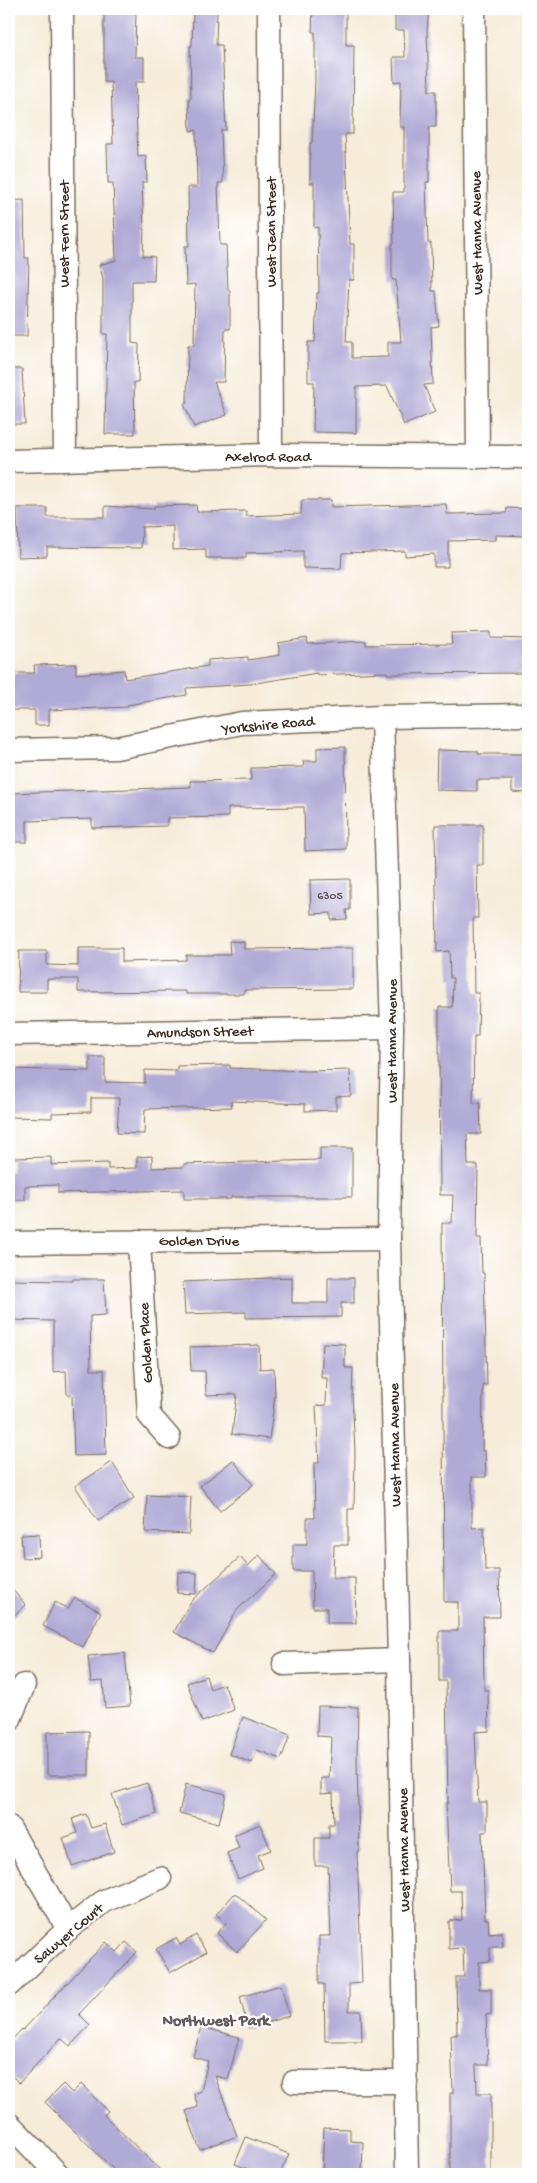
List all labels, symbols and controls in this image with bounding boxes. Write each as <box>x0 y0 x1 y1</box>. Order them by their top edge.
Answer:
street label: West Hanna Avenue <box>468 171 488 295</box>
street label: West Jean Street <box>263 175 281 287</box>
street label: West Fern Street <box>56 179 74 288</box>
street label: Axelrod Road <box>225 449 312 467</box>
street label: Yorkshire Road <box>219 713 316 739</box>
house number: 6305 <box>317 890 343 904</box>
street label: West Hanna Avenue <box>384 979 402 1103</box>
street label: Amundson Street <box>147 1023 255 1043</box>
street label: Golden Drive <box>159 1233 239 1251</box>
street label: Golden Place <box>136 1302 158 1384</box>
street label: West Hanna Avenue <box>386 1383 406 1507</box>
street label: West Hanna Avenue <box>395 1788 415 1912</box>
street label: Sawyer Court <box>31 1899 109 1969</box>
district label: Northwest Park <box>163 2013 271 2032</box>

